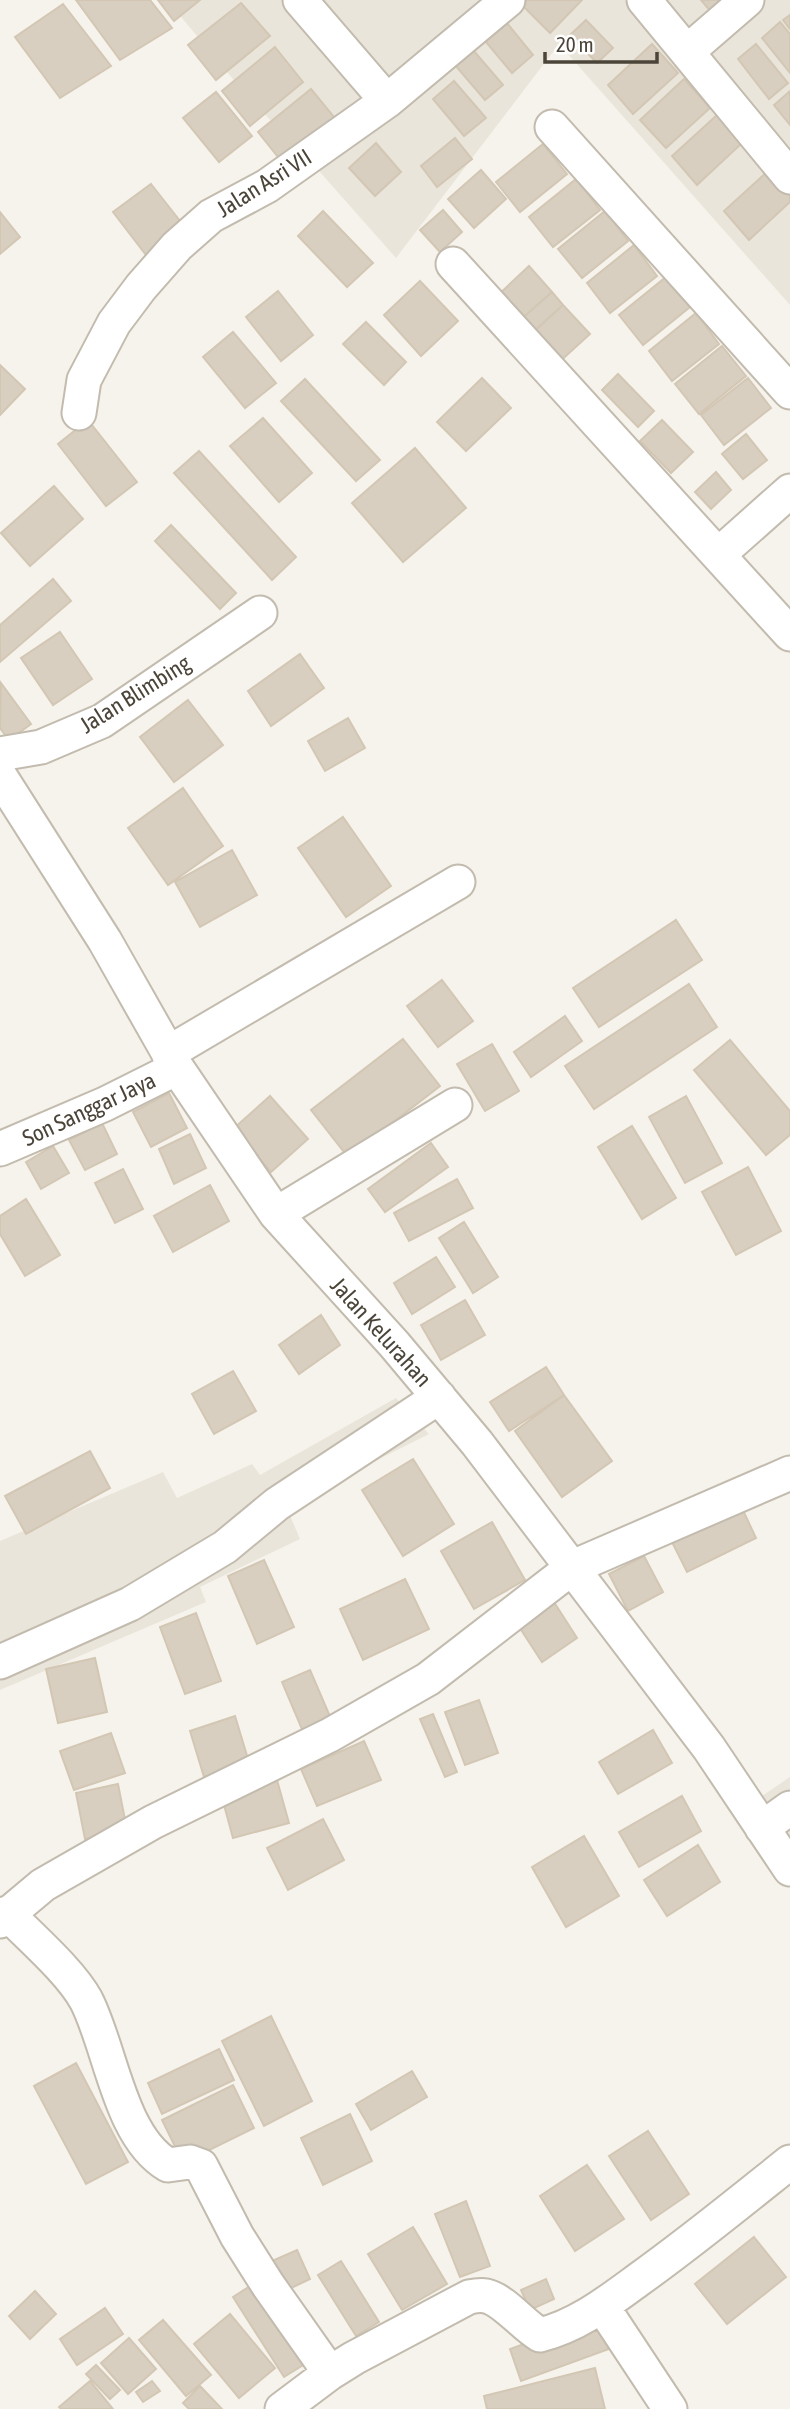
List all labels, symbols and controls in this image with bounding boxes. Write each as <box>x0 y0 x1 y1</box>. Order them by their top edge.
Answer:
scale bar <box>545 21 657 65</box>
text: 20 m <box>556 32 594 56</box>
street label: Jalan Asri VII <box>212 144 316 222</box>
street label: Jalan Blimbing <box>75 650 195 738</box>
street label: Son Sanggar Jaya <box>18 1067 160 1151</box>
street label: Jalan Kelurahan <box>325 1272 437 1392</box>

